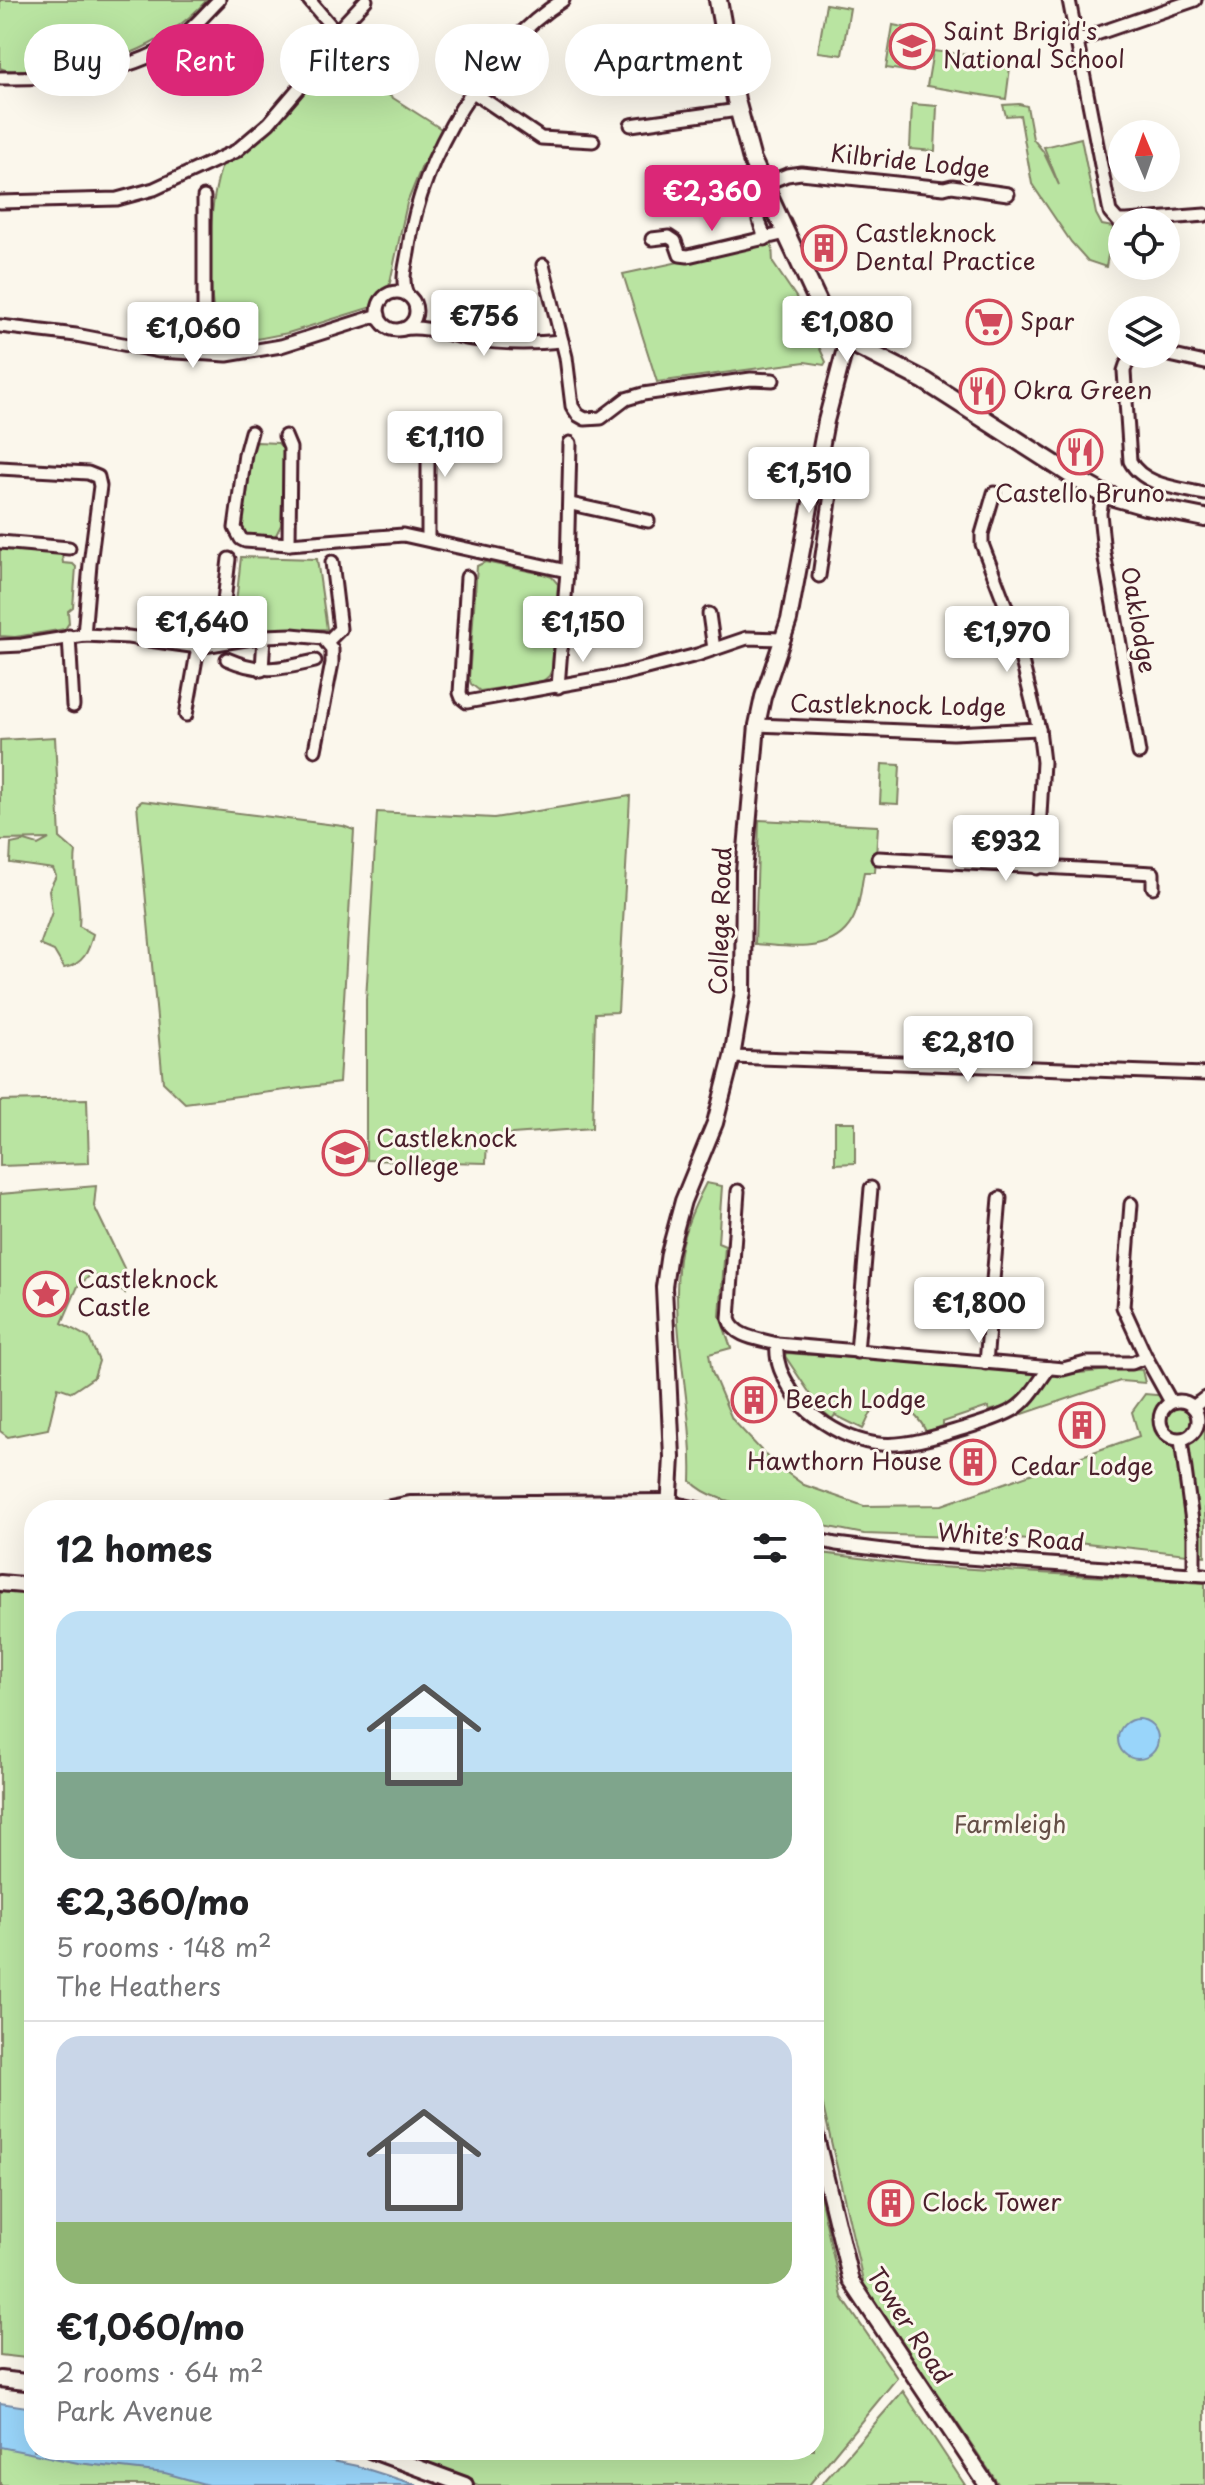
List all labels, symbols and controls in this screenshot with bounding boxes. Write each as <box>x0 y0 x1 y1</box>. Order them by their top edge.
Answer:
place label: Saint Brigid's National School <box>943 12 1125 76</box>
school or university icon: Saint Brigid's National School <box>888 22 936 70</box>
chip: Buy <box>24 24 130 96</box>
chip: Rent <box>146 24 264 96</box>
chip: Filters <box>280 24 419 96</box>
chip: New <box>435 24 549 96</box>
chip: Apartment <box>565 24 771 96</box>
north arrow <box>1108 120 1180 192</box>
map controls <box>1108 120 1180 368</box>
street label: Kilbride Lodge <box>829 134 992 186</box>
pin: €2,360 <box>647 165 777 233</box>
text: €2,360 <box>663 171 761 210</box>
button: locate <box>1108 208 1180 280</box>
place label: Castleknock Dental Practice <box>855 214 1035 278</box>
building icon: Castleknock Dental Practice <box>800 224 848 272</box>
pin: €756 <box>437 290 531 358</box>
text: €756 <box>449 296 519 335</box>
pin: €1,080 <box>782 296 912 364</box>
button: layers <box>1108 296 1180 368</box>
supermarket icon: Spar <box>965 298 1013 346</box>
pin: €1,060 <box>128 302 258 370</box>
text: €1,080 <box>800 302 894 341</box>
place label: Spar <box>1020 302 1074 338</box>
text: €1,060 <box>145 308 241 347</box>
restaurant icon: Okra Green <box>958 367 1006 415</box>
place label: Okra Green <box>1013 371 1152 407</box>
pin: €1,110 <box>380 411 510 479</box>
text: €1,110 <box>405 417 485 456</box>
restaurant icon: Castello Bruno <box>1056 428 1104 476</box>
pin: €1,510 <box>744 447 874 515</box>
text: €1,510 <box>766 453 852 492</box>
place label: Castello Bruno <box>995 474 1165 510</box>
street label: Oaklodge <box>1113 563 1167 676</box>
pin: €1,640 <box>137 596 267 664</box>
pin: €1,150 <box>518 596 648 664</box>
text: €1,640 <box>155 602 249 641</box>
text: €1,150 <box>541 602 625 641</box>
pin: €1,970 <box>942 606 1072 674</box>
text: €1,970 <box>963 612 1051 651</box>
street label: Castleknock Lodge <box>790 684 1007 724</box>
pin: €932 <box>959 815 1053 883</box>
text: €932 <box>971 821 1041 860</box>
street label: College Road <box>698 846 740 996</box>
pin: €2,810 <box>903 1016 1033 1084</box>
text: €2,810 <box>922 1022 1014 1061</box>
place label: Castleknock College <box>376 1119 518 1183</box>
school or university icon: Castleknock College <box>321 1129 369 1177</box>
place label: Castleknock Castle <box>77 1260 219 1324</box>
place icon: Castleknock Castle <box>22 1270 70 1318</box>
pin: €1,800 <box>914 1277 1044 1345</box>
text: €1,800 <box>932 1283 1026 1322</box>
building icon: Beech Lodge <box>730 1376 778 1424</box>
place label: Beech Lodge <box>785 1380 926 1416</box>
building icon: Cedar Lodge <box>1058 1401 1106 1449</box>
building icon: Hawthorn House <box>949 1438 997 1486</box>
place label: Hawthorn House <box>747 1442 942 1478</box>
place label: Cedar Lodge <box>1010 1447 1154 1483</box>
street label: White's Road <box>936 1513 1086 1559</box>
text: 12 homes <box>56 1522 212 1574</box>
icon: filters <box>748 1526 792 1570</box>
icon: home <box>352 1663 496 1807</box>
park label: Farmleigh <box>954 1805 1067 1841</box>
text: €2,360/mo <box>56 1875 249 1927</box>
text: 5 rooms · 148 m² <box>56 1927 272 1966</box>
text: The Heathers <box>56 1966 221 2005</box>
icon: home <box>352 2088 496 2232</box>
building icon: Clock Tower <box>867 2179 915 2227</box>
place label: Clock Tower <box>922 2183 1062 2219</box>
street label: Tower Road <box>859 2259 962 2390</box>
text: €1,060/mo <box>56 2300 244 2352</box>
text: 2 rooms · 64 m² <box>56 2352 264 2391</box>
text: Park Avenue <box>56 2391 213 2430</box>

